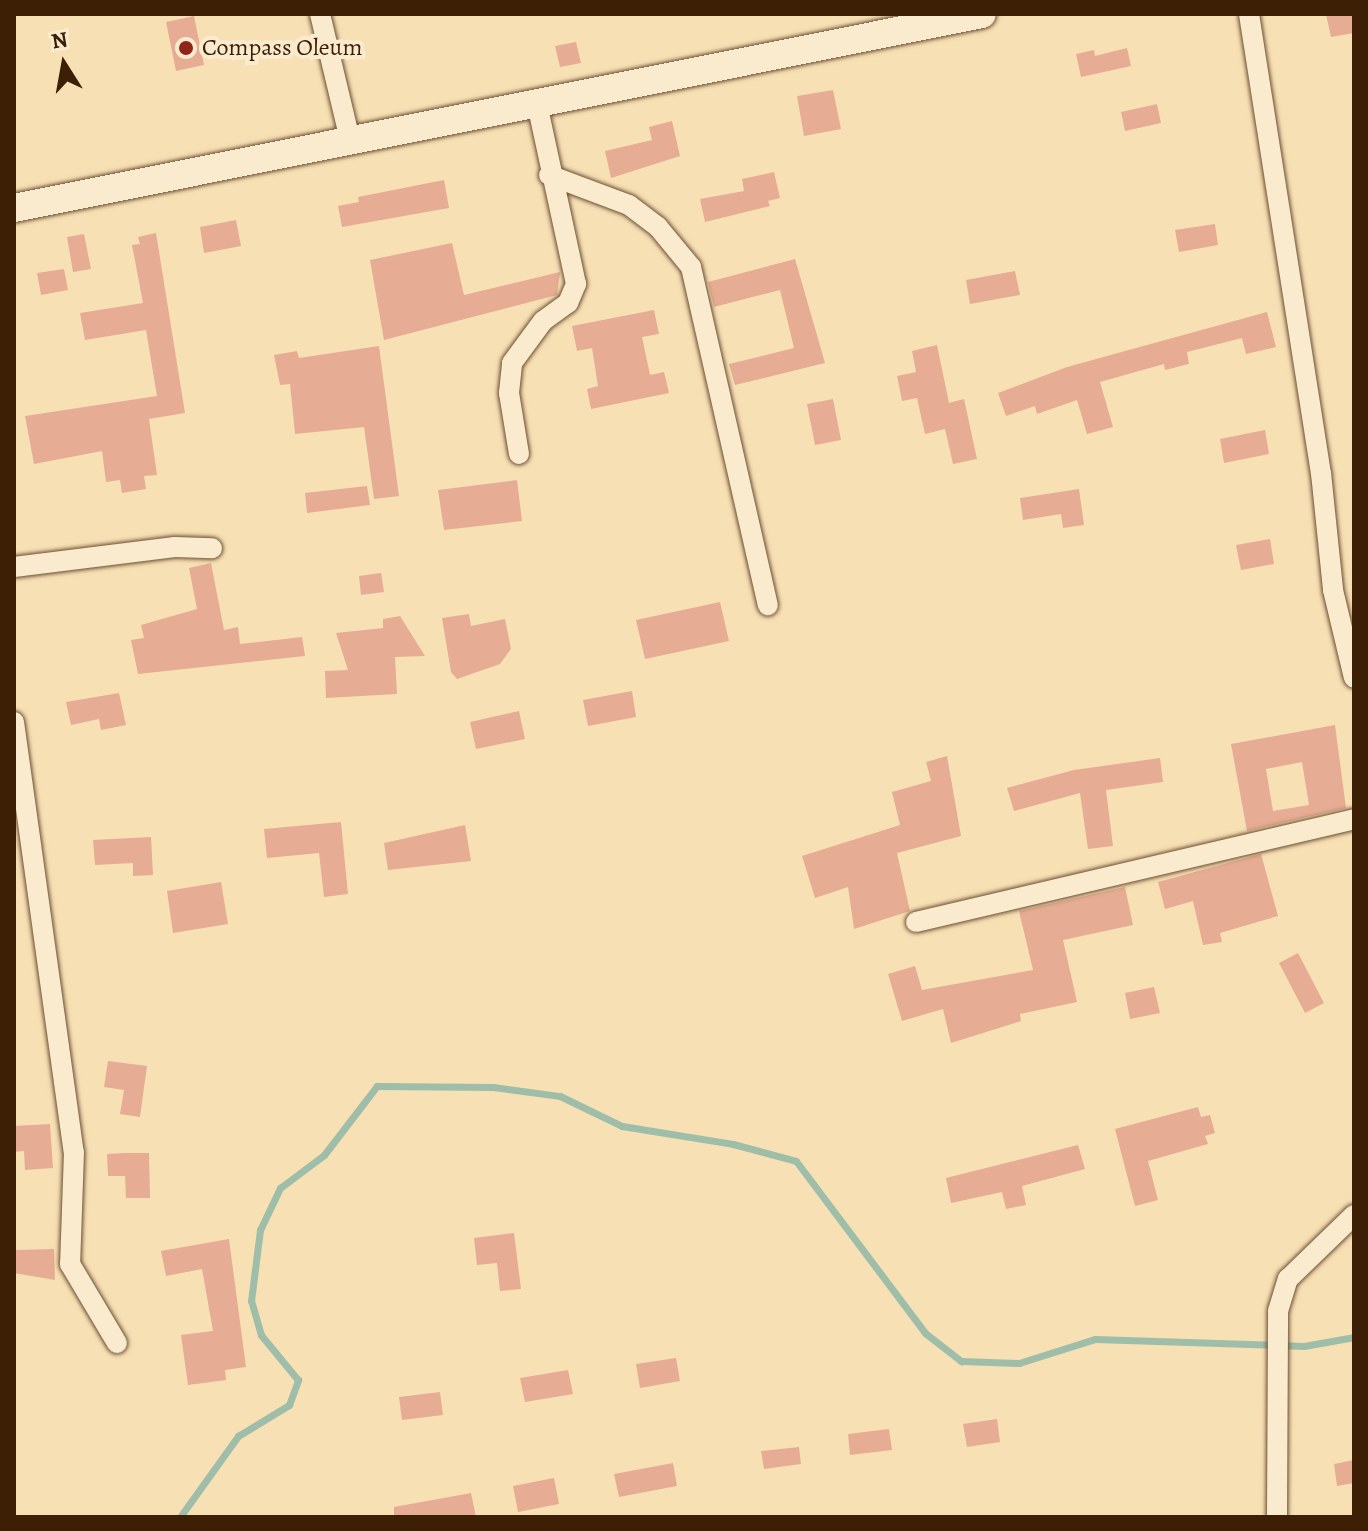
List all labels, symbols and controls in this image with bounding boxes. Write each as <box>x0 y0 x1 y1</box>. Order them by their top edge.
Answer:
north arrow <box>24 24 104 104</box>
text: N <box>49 24 70 57</box>
place label: Compass Oleum <box>202 34 363 62</box>
marker: Compass Oleum <box>177 39 195 57</box>

